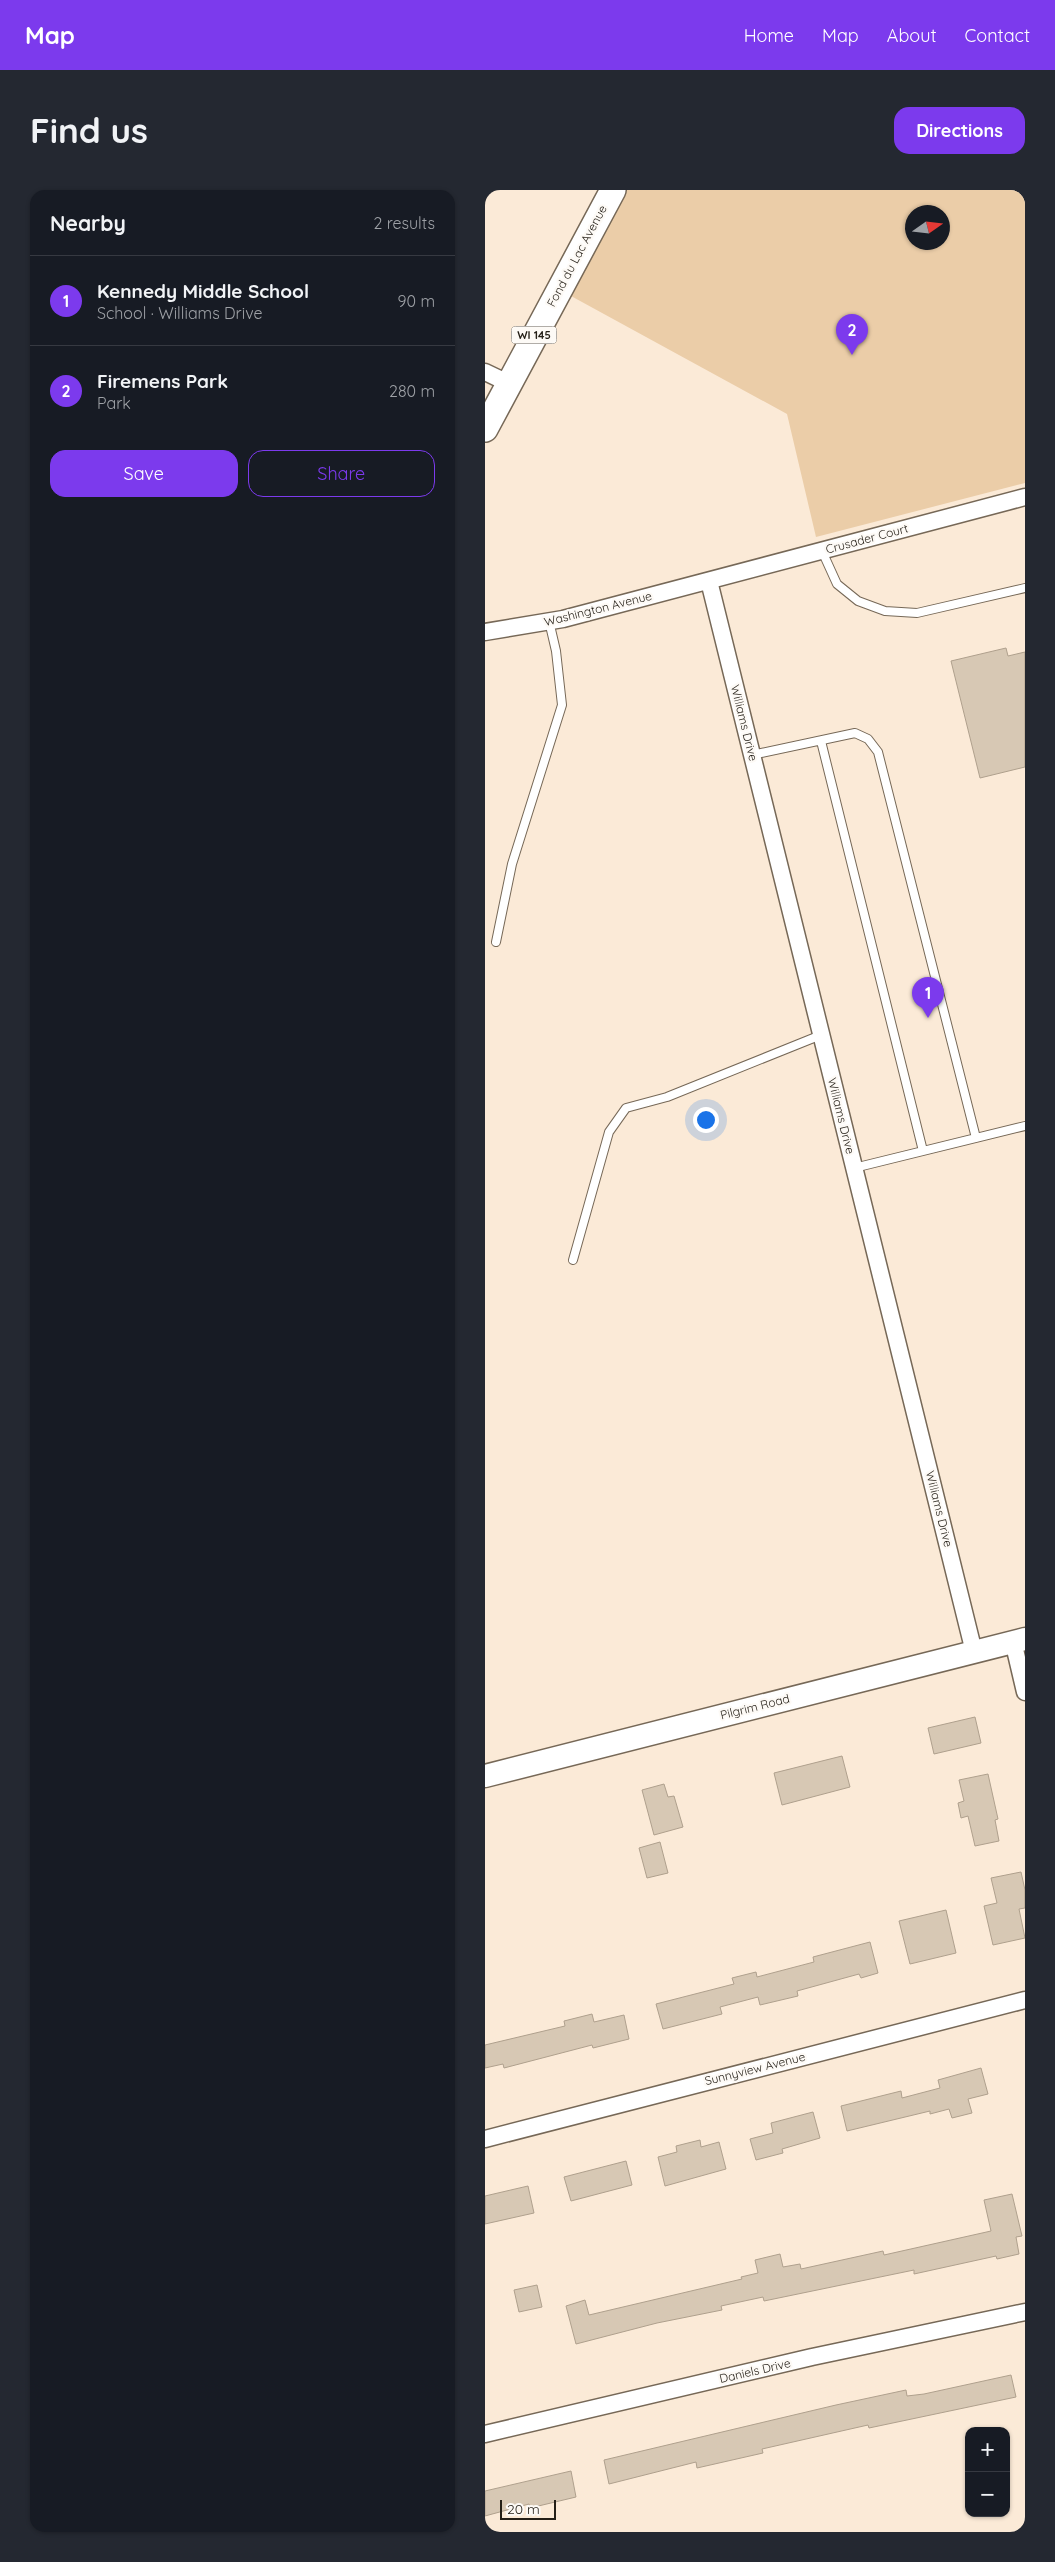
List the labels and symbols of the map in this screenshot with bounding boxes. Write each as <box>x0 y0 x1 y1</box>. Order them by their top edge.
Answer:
street label: Fond du Lac Avenue <box>543 202 610 309</box>
north arrow <box>905 205 950 250</box>
pin: 2 <box>836 314 868 355</box>
road number: WI 145 <box>512 326 557 344</box>
street label: Crusader Court <box>824 520 910 557</box>
street label: Washington Avenue <box>542 588 654 629</box>
street label: Williams Drive <box>728 683 761 763</box>
pin: 1 <box>912 977 944 1018</box>
street label: Williams Drive <box>825 1076 858 1156</box>
your location <box>693 1107 719 1133</box>
street label: Williams Drive <box>923 1469 956 1549</box>
street label: Pilgrim Road <box>719 1691 791 1722</box>
street label: Sunnyview Avenue <box>703 2049 807 2088</box>
street label: Daniels Drive <box>718 2355 792 2386</box>
scale bar <box>500 2497 556 2520</box>

